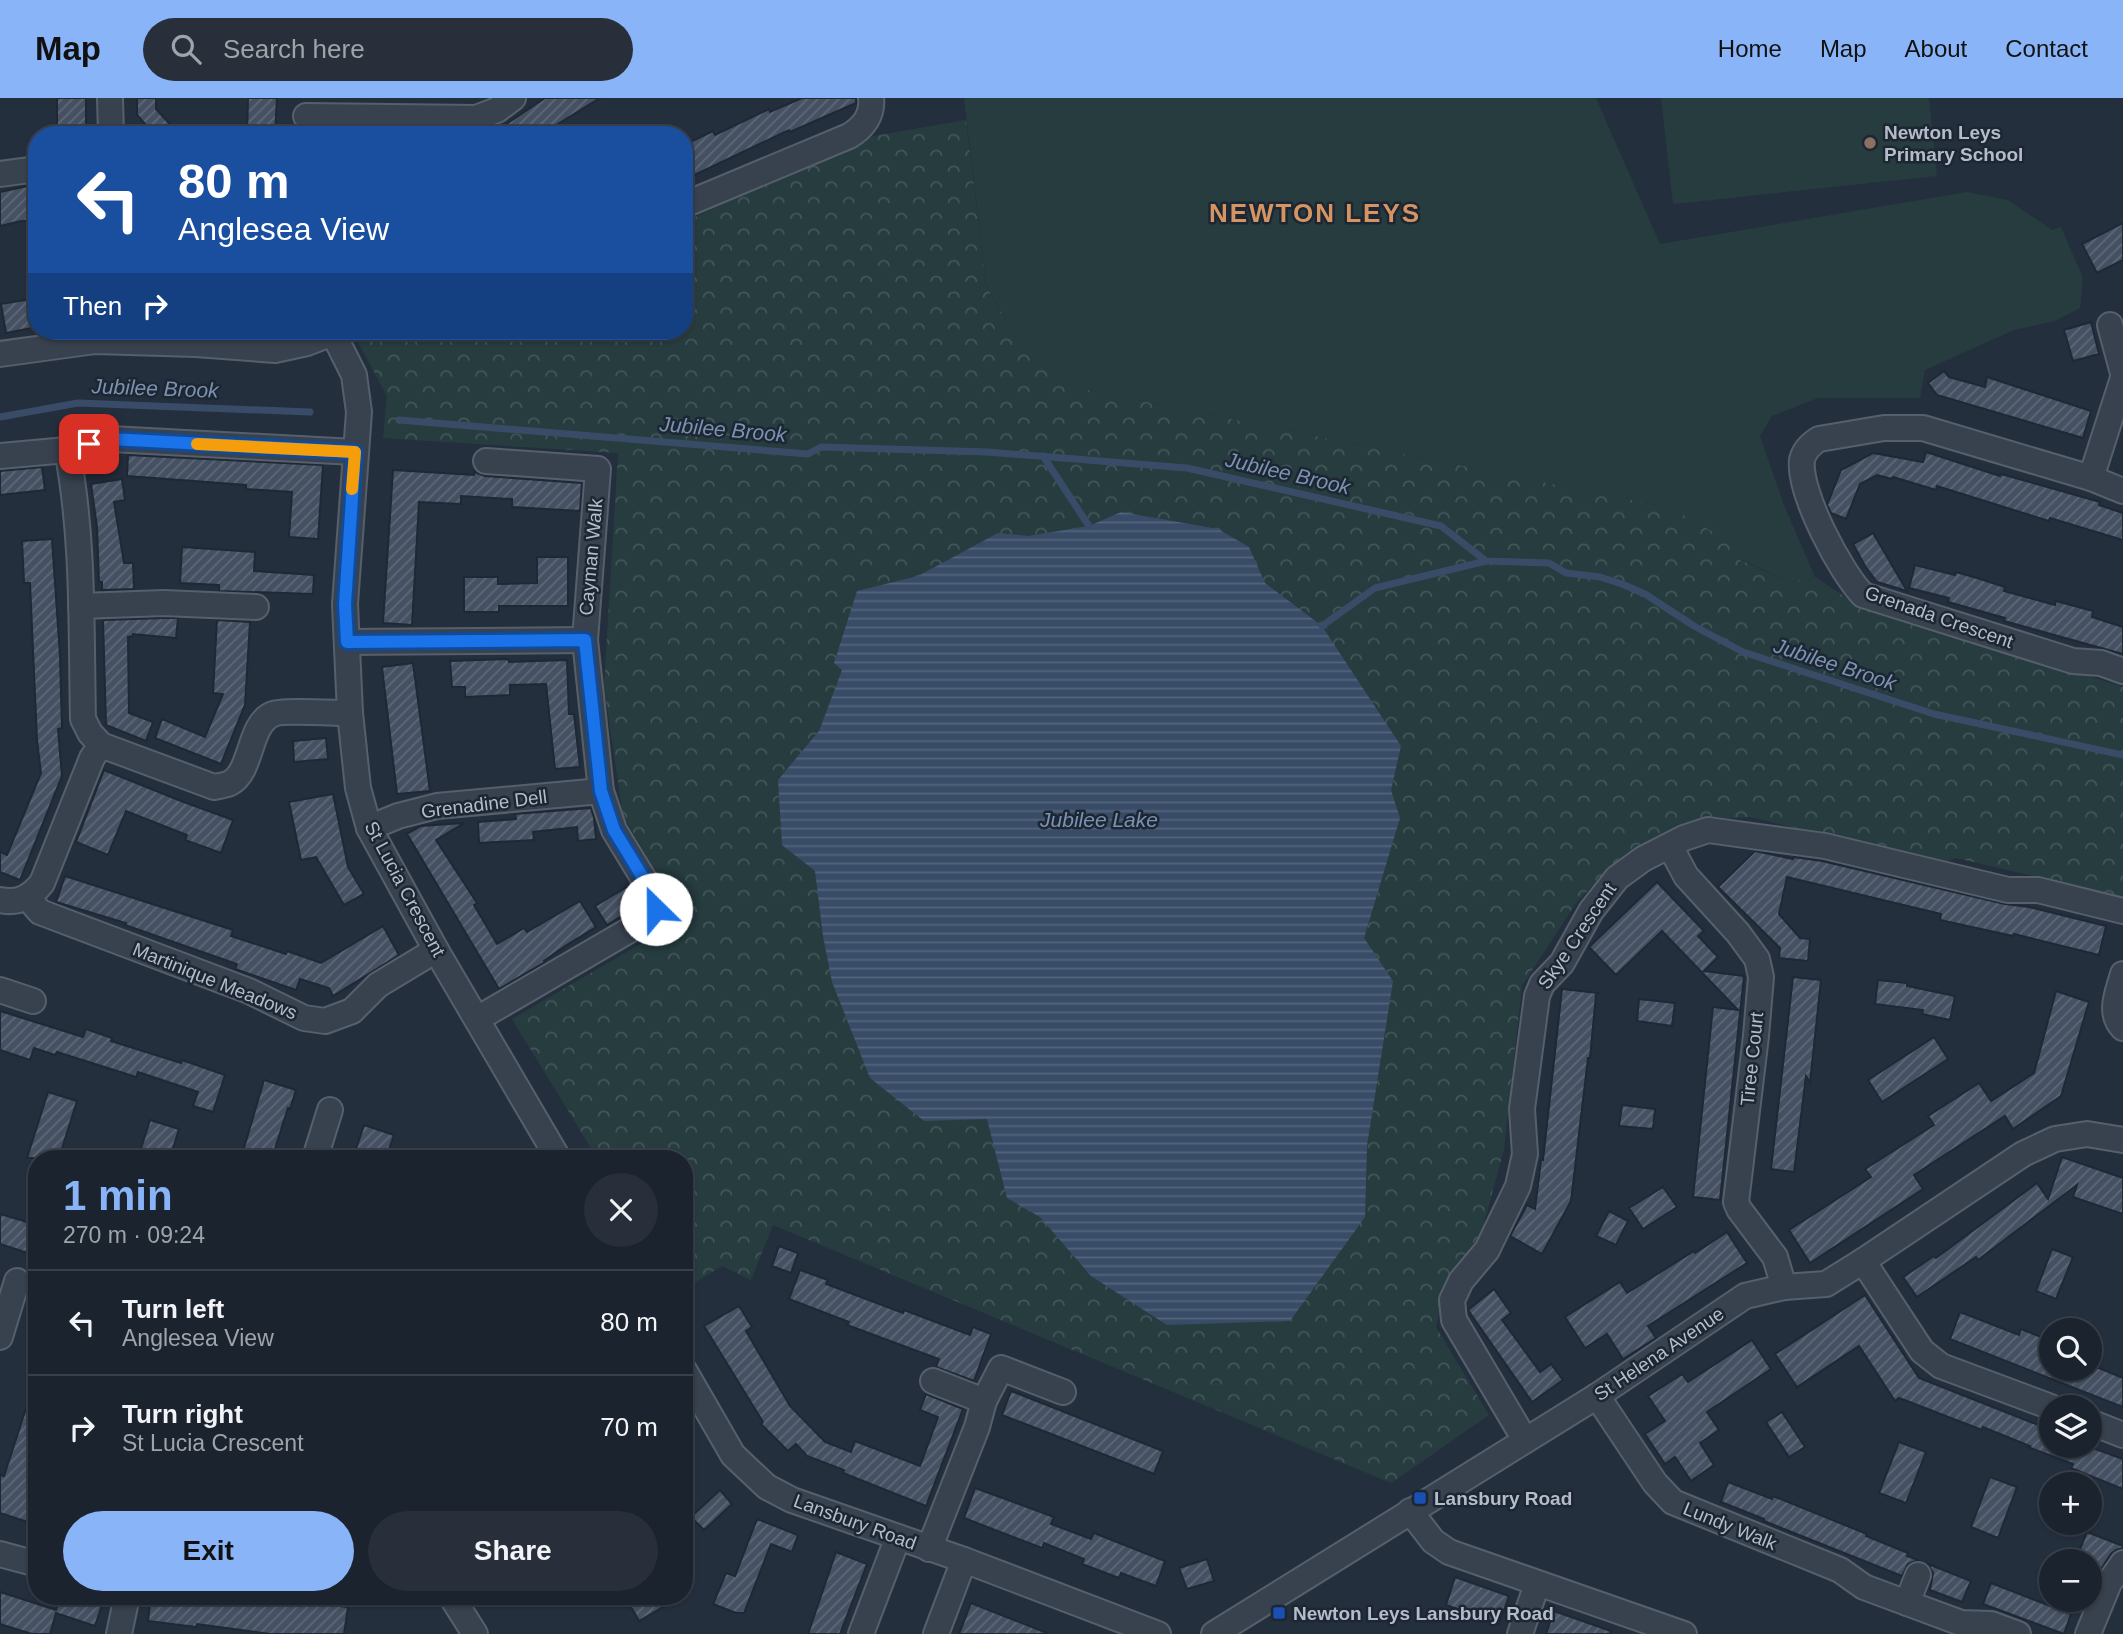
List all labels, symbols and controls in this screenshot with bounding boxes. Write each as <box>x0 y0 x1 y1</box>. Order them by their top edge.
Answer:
search box <box>143 18 633 81</box>
text: Map <box>35 30 101 67</box>
icon: search <box>167 30 205 68</box>
text: Search here <box>223 34 365 64</box>
text: Home <box>1718 35 1782 62</box>
text: Map <box>1820 35 1867 62</box>
text: About <box>1905 35 1967 62</box>
text: Contact <box>2005 35 2088 62</box>
place label: Newton Leys Primary School <box>1884 122 2023 165</box>
marker: Newton Leys Primary School <box>1862 135 1878 151</box>
icon: left <box>63 154 154 245</box>
text: 80 m <box>178 154 290 208</box>
district label: NEWTON LEYS <box>1209 198 1421 228</box>
text: Anglesea View <box>178 211 389 247</box>
icon: right <box>136 287 174 325</box>
text: Then <box>63 291 122 321</box>
water label: Jubilee Brook <box>90 374 220 402</box>
water label: Jubilee Brook <box>658 412 789 446</box>
pin <box>59 414 119 474</box>
icon: arrive <box>70 425 108 463</box>
water label: Jubilee Brook <box>1222 447 1354 499</box>
street label: Cayman Walk <box>575 497 607 616</box>
street label: Grenada Crescent <box>1862 582 2016 652</box>
water label: Jubilee Brook <box>1770 633 1900 695</box>
street label: Grenadine Dell <box>420 786 548 822</box>
water label: Jubilee Lake <box>1039 808 1158 831</box>
street label: St Lucia Crescent <box>361 818 450 961</box>
position arrow <box>619 872 693 946</box>
street label: Skye Crescent <box>1534 878 1621 993</box>
street label: Martinique Meadows <box>130 938 300 1024</box>
street label: Tiree Court <box>1737 1010 1767 1107</box>
text: 1 min <box>63 1172 173 1219</box>
button: close <box>584 1173 658 1247</box>
text: 270 m · 09:24 <box>63 1222 205 1248</box>
text: Turn left <box>122 1294 224 1324</box>
street label: St Helena Avenue <box>1590 1303 1728 1405</box>
icon: left <box>63 1304 101 1342</box>
text: 80 m <box>600 1307 658 1337</box>
map controls <box>2039 1318 2102 1612</box>
button: search <box>2039 1318 2102 1381</box>
text: Anglesea View <box>122 1325 274 1351</box>
button: layers <box>2039 1395 2102 1458</box>
text: Turn right <box>122 1399 243 1429</box>
icon: right <box>63 1409 101 1447</box>
text: 70 m <box>600 1412 658 1442</box>
text: St Lucia Crescent <box>122 1430 304 1456</box>
button: + <box>2039 1472 2102 1535</box>
place label: Lansbury Road <box>1434 1488 1572 1509</box>
street label: Lansbury Road <box>791 1490 919 1554</box>
marker: Lansbury Road <box>1412 1490 1428 1506</box>
street label: Lundy Walk <box>1680 1498 1780 1554</box>
button: Exit <box>63 1511 354 1591</box>
button: Share <box>368 1511 658 1591</box>
button: − <box>2039 1549 2102 1612</box>
place label: Newton Leys Lansbury Road <box>1293 1603 1554 1624</box>
marker: Newton Leys Lansbury Road <box>1271 1605 1287 1621</box>

